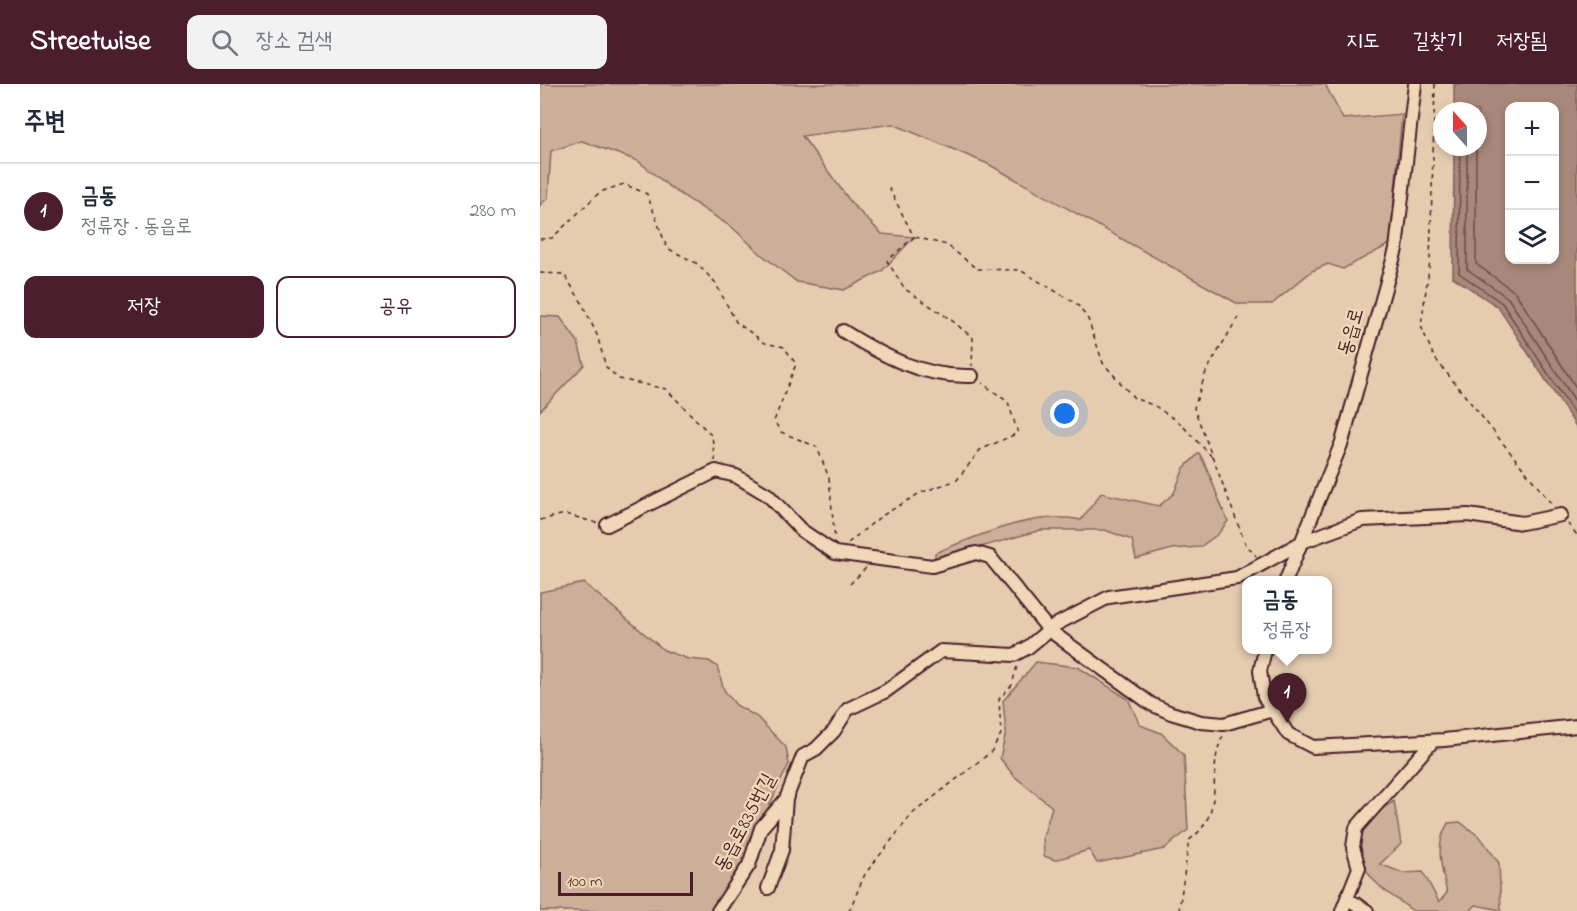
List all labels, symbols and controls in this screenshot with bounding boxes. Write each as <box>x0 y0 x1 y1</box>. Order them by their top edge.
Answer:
search box <box>187 15 607 69</box>
text: Streetwise <box>30 22 151 63</box>
icon: search <box>208 26 241 59</box>
text: 장소 검색 <box>256 26 332 58</box>
text: 지도 <box>1346 27 1380 57</box>
text: 길찾기 <box>1413 27 1463 57</box>
text: 저장됨 <box>1496 27 1547 57</box>
north arrow <box>1433 102 1487 156</box>
map controls <box>1505 102 1559 264</box>
button: + <box>1505 102 1559 156</box>
text: 주변 <box>24 104 66 142</box>
button: − <box>1505 156 1559 210</box>
text: 금동 <box>81 181 116 213</box>
text: 1 <box>40 197 47 226</box>
text: 280 m <box>469 197 516 226</box>
button: layers <box>1505 210 1559 264</box>
text: 정류장 · 동읍로 <box>81 213 192 242</box>
button: 저장 <box>24 276 264 338</box>
button: 공유 <box>276 276 516 338</box>
street label: 동읍로 <box>1331 305 1373 359</box>
your location <box>1050 399 1079 428</box>
popup <box>1242 576 1332 654</box>
text: 금동 <box>1263 585 1298 617</box>
text: 정류장 <box>1263 617 1311 646</box>
pin: 1 <box>1268 674 1306 723</box>
street label: 동읍로835번길 <box>708 769 784 877</box>
scale bar <box>558 869 693 896</box>
text: 100 m <box>567 870 602 894</box>

